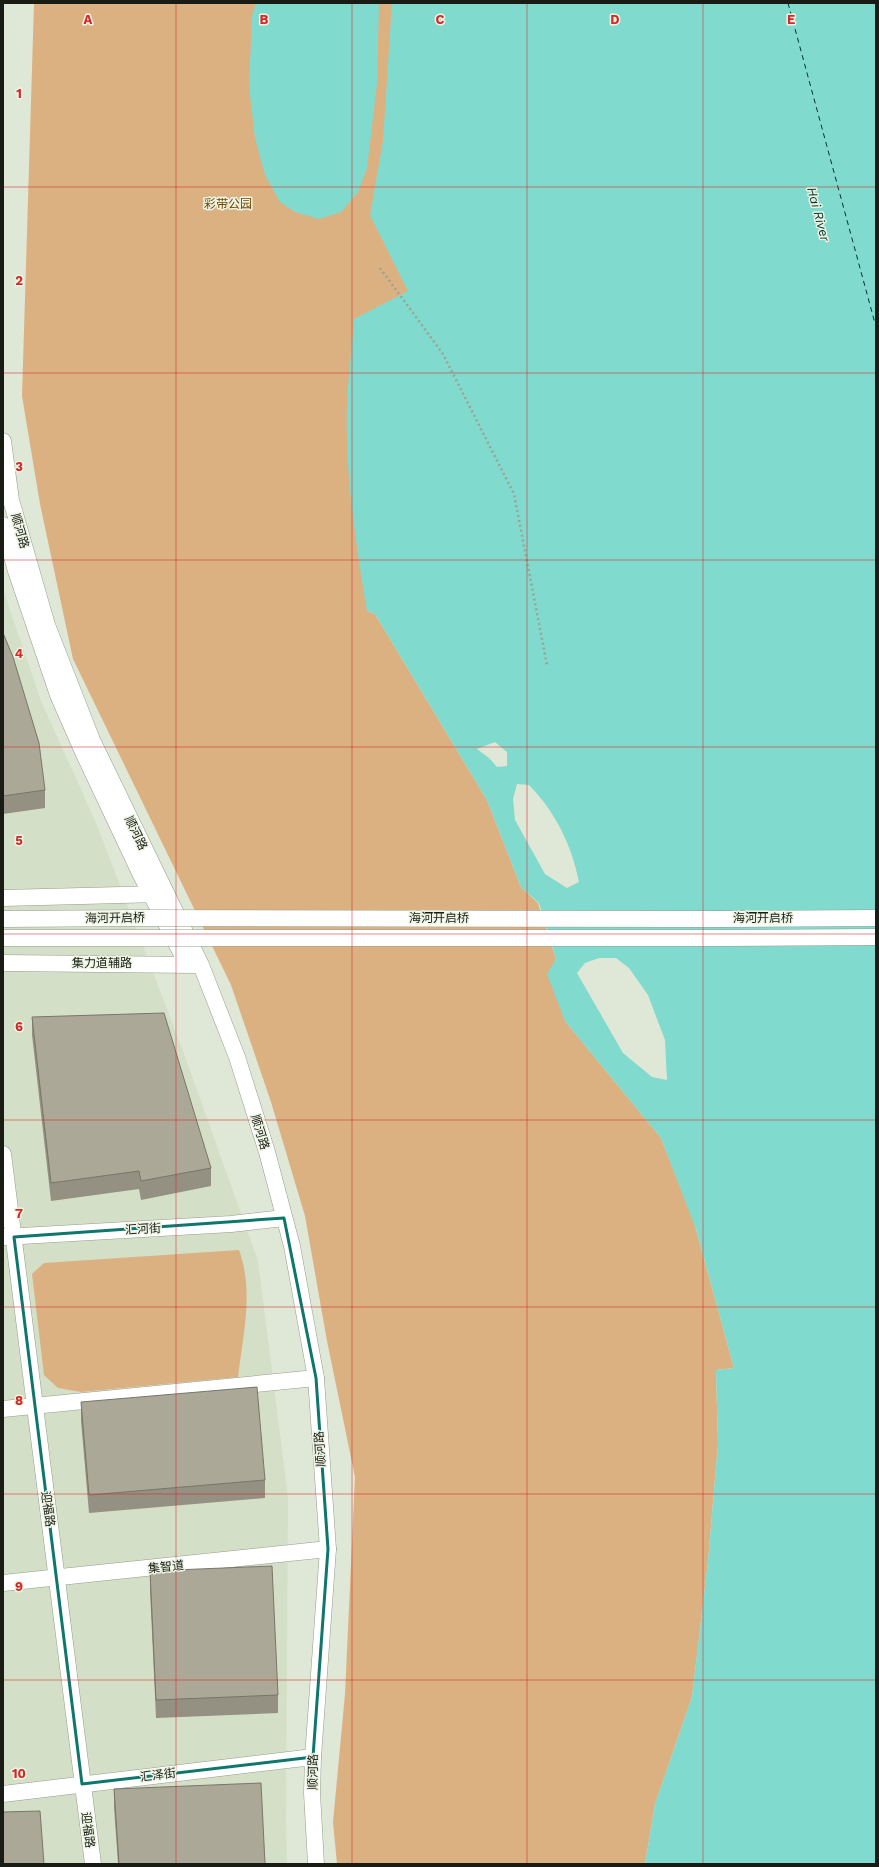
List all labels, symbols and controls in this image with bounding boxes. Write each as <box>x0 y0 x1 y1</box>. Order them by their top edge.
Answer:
text: A <box>84 12 93 27</box>
text: B <box>260 12 269 27</box>
text: C <box>436 12 445 27</box>
text: D <box>610 12 620 27</box>
text: E <box>787 12 795 27</box>
text: 1 <box>16 86 22 101</box>
water label: Hai River <box>804 185 833 244</box>
park label: 彩带公园 <box>204 197 252 211</box>
text: 2 <box>15 273 23 288</box>
text: 3 <box>15 459 23 474</box>
street label: 顺河路 <box>8 512 32 550</box>
text: 4 <box>15 646 24 661</box>
street label: 顺河路 <box>122 814 150 852</box>
text: 5 <box>15 833 23 848</box>
street label: 海河开启桥 <box>85 910 145 926</box>
street label: 海河开启桥 <box>409 911 469 925</box>
street label: 海河开启桥 <box>733 911 793 925</box>
street label: 集力道辅路 <box>72 956 132 970</box>
text: 6 <box>15 1019 23 1034</box>
street label: 顺河路 <box>248 1113 272 1151</box>
text: 7 <box>15 1206 23 1221</box>
street label: 汇河街 <box>125 1221 161 1237</box>
text: 8 <box>15 1393 23 1408</box>
street label: 顺河路 <box>312 1431 328 1467</box>
street label: 迎福路 <box>39 1490 57 1528</box>
street label: 集智道 <box>147 1558 185 1576</box>
text: 9 <box>15 1579 23 1594</box>
street label: 顺河路 <box>306 1754 320 1790</box>
text: 10 <box>12 1766 26 1781</box>
street label: 汇泽街 <box>139 1766 177 1784</box>
street label: 迎福路 <box>79 1811 97 1849</box>

